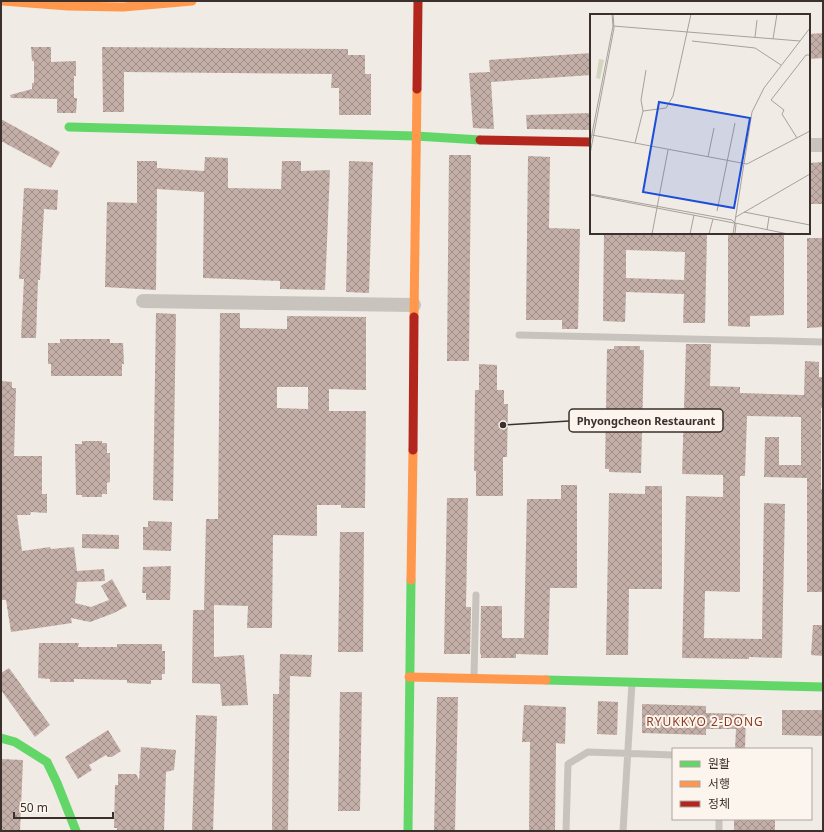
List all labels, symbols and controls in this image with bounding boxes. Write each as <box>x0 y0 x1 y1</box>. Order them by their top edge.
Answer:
inset map <box>590 14 810 234</box>
callout: Phyongcheon Restaurant <box>569 409 723 432</box>
text: Phyongcheon Restaurant <box>577 413 715 428</box>
district label: RYUKKYO 2-DONG <box>646 713 764 730</box>
legend <box>672 748 812 820</box>
text: 원활 <box>708 755 730 772</box>
text: 서행 <box>708 775 730 792</box>
scale bar <box>14 794 113 820</box>
text: 정체 <box>708 795 730 812</box>
text: 50 m <box>20 799 48 816</box>

